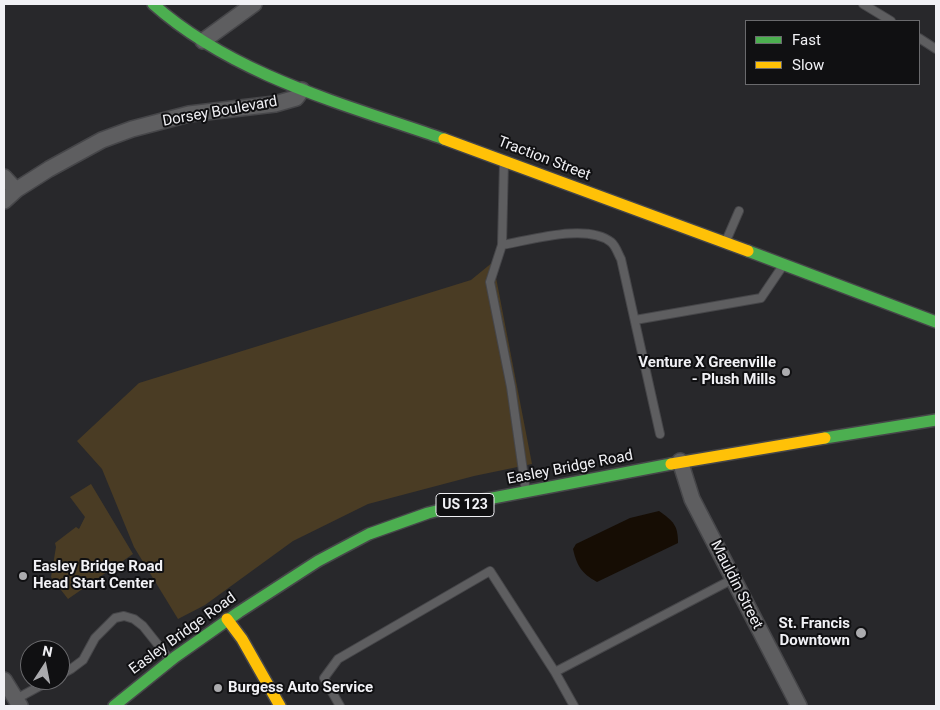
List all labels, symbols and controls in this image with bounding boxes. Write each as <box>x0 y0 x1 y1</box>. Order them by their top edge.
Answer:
legend <box>745 20 920 85</box>
text: Fast <box>792 31 821 49</box>
text: Slow <box>792 56 824 74</box>
street label: Dorsey Boulevard <box>161 93 279 131</box>
street label: Traction Street <box>495 133 593 185</box>
place label: Venture X Greenville - Plush Mills <box>638 354 776 389</box>
marker: Venture X Greenville - Plush Mills <box>780 366 792 378</box>
street label: Easley Bridge Road <box>506 447 634 489</box>
road number: US 123 <box>436 494 494 516</box>
street label: Mauldin Street <box>706 538 766 632</box>
place label: Easley Bridge Road Head Start Center <box>33 558 163 593</box>
marker: Easley Bridge Road Head Start Center <box>17 570 29 582</box>
street label: Easley Bridge Road <box>126 589 240 679</box>
place label: St. Francis Downtown <box>778 615 850 650</box>
marker: St. Francis Downtown <box>854 626 868 640</box>
north arrow <box>20 640 70 690</box>
text: N <box>41 642 54 660</box>
place label: Burgess Auto Service <box>228 679 373 697</box>
marker: Burgess Auto Service <box>212 682 224 694</box>

